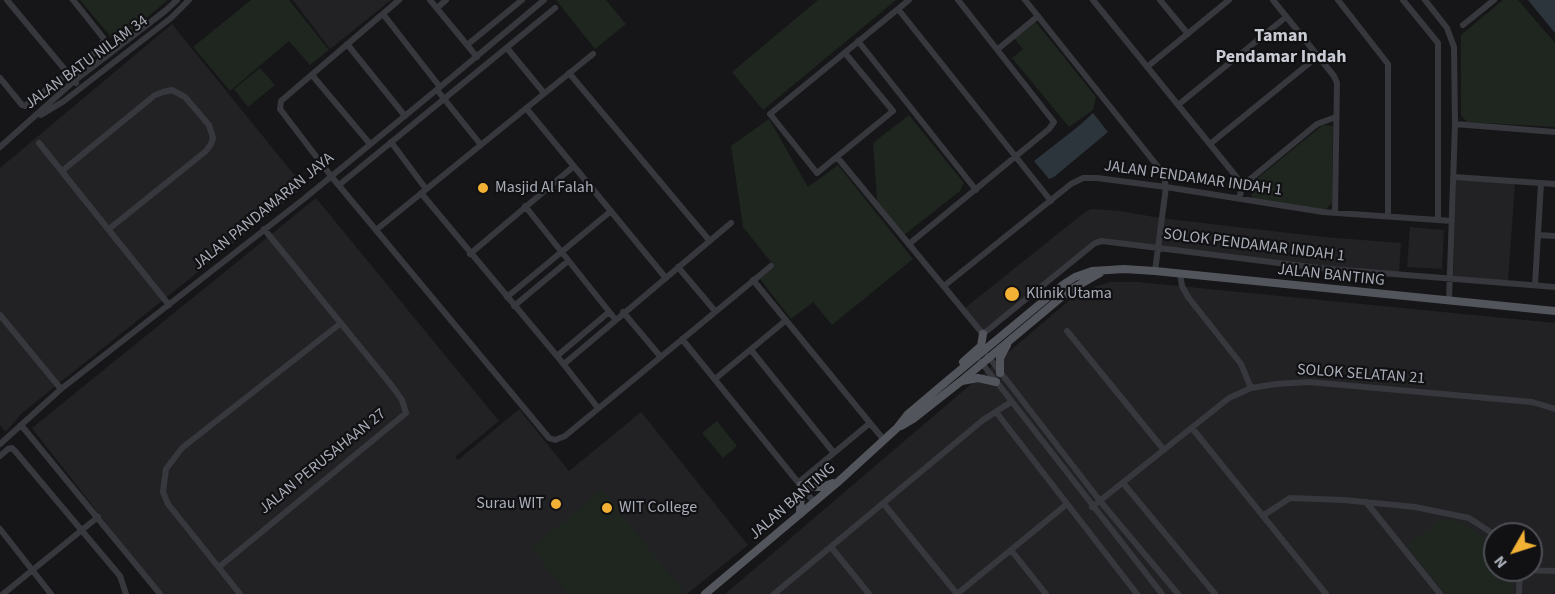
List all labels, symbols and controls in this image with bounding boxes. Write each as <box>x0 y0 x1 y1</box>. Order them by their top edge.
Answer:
street label: JALAN BATU NILAM 34 <box>22 12 152 114</box>
district label: Taman Pendamar Indah <box>1215 26 1347 68</box>
street label: JALAN PANDAMARAN JAYA <box>190 149 338 275</box>
street label: JALAN PENDAMAR INDAH 1 <box>1103 157 1283 201</box>
place label: Masjid Al Falah <box>495 178 594 198</box>
marker: Masjid Al Falah <box>476 181 490 195</box>
street label: SOLOK PENDAMAR INDAH 1 <box>1162 225 1346 267</box>
street label: JALAN BANTING <box>1276 261 1386 291</box>
place label: Klinik Utama <box>1026 284 1112 304</box>
marker: Klinik Utama <box>1003 285 1021 303</box>
street label: SOLOK SELATAN 21 <box>1296 361 1426 389</box>
street label: JALAN PERUSAHAAN 27 <box>256 405 390 519</box>
street label: JALAN BANTING <box>746 459 840 545</box>
place label: Surau WIT <box>476 494 544 514</box>
marker: Surau WIT <box>549 497 563 511</box>
place label: WIT College <box>619 498 697 518</box>
marker: WIT College <box>600 501 614 515</box>
north arrow <box>1483 522 1543 582</box>
text: N <box>1489 551 1512 573</box>

